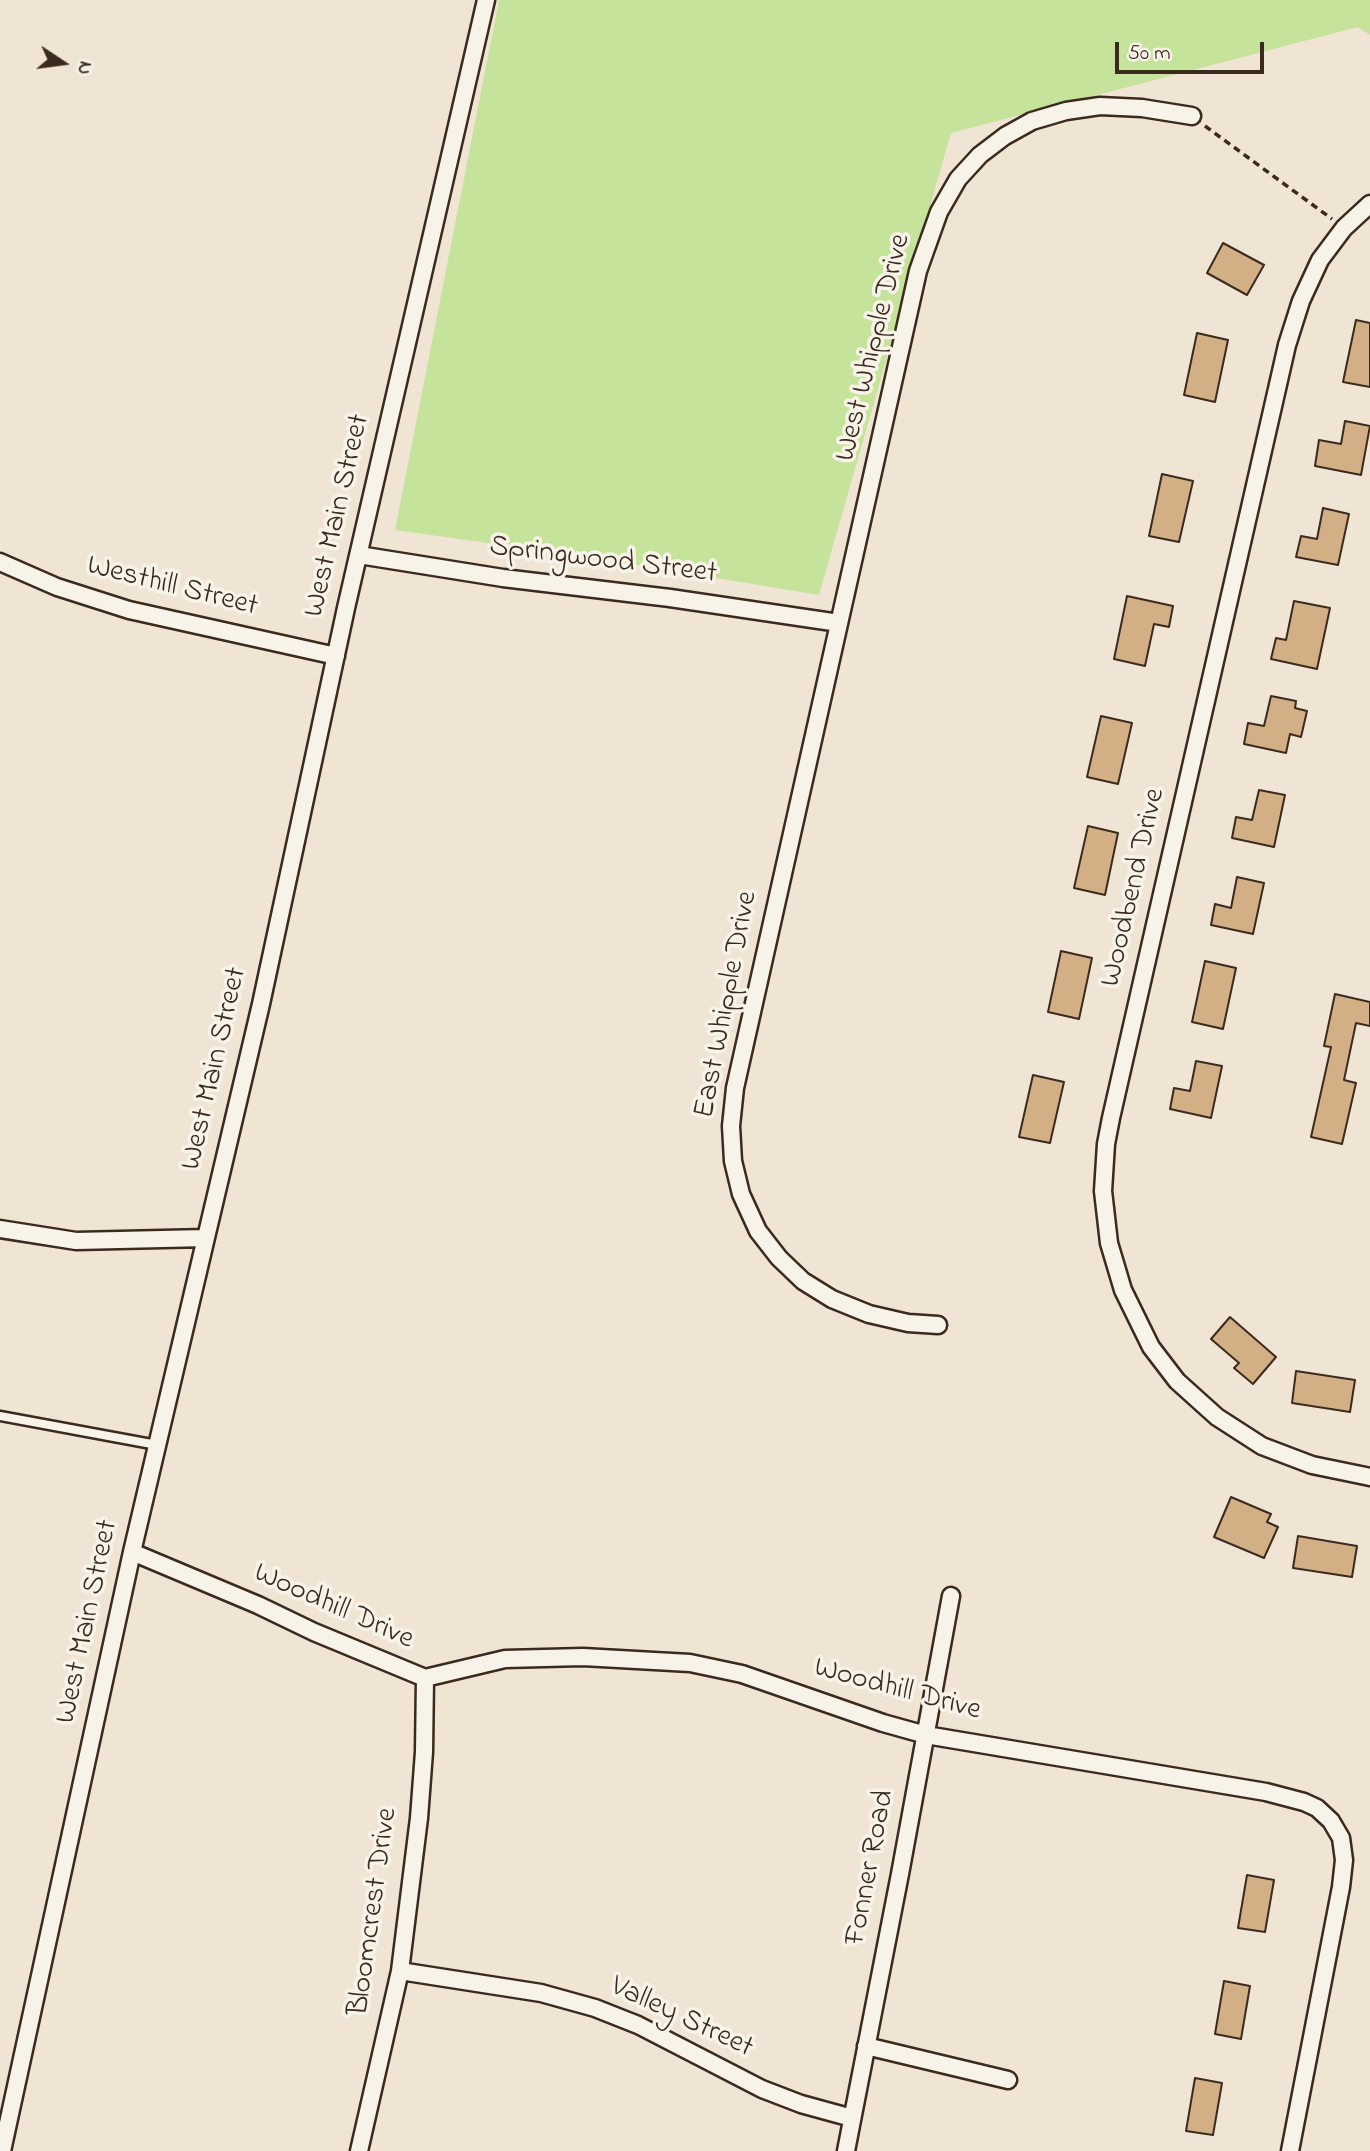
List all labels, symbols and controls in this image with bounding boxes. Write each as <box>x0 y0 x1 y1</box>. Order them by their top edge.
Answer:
north arrow <box>28 28 98 98</box>
scale bar <box>1118 28 1267 72</box>
text: 50 m <box>1128 39 1171 69</box>
text: N <box>69 59 99 77</box>
street label: West Whipple Drive <box>829 231 921 465</box>
street label: West Main Street <box>298 411 380 621</box>
street label: Springwood Street <box>487 530 719 594</box>
street label: Westhill Street <box>83 549 261 627</box>
street label: Woodbend Drive <box>1095 785 1175 991</box>
street label: East Whipple Drive <box>688 888 768 1122</box>
street label: West Main Street <box>175 964 257 1174</box>
street label: West Main Street <box>50 1517 128 1727</box>
street label: Woodhill Drive <box>247 1557 419 1659</box>
street label: Woodhill Drive <box>810 1651 984 1731</box>
street label: Fonner Road <box>839 1787 905 1949</box>
street label: Bloomcrest Drive <box>343 1806 407 2018</box>
street label: Valley Street <box>604 1970 758 2068</box>

